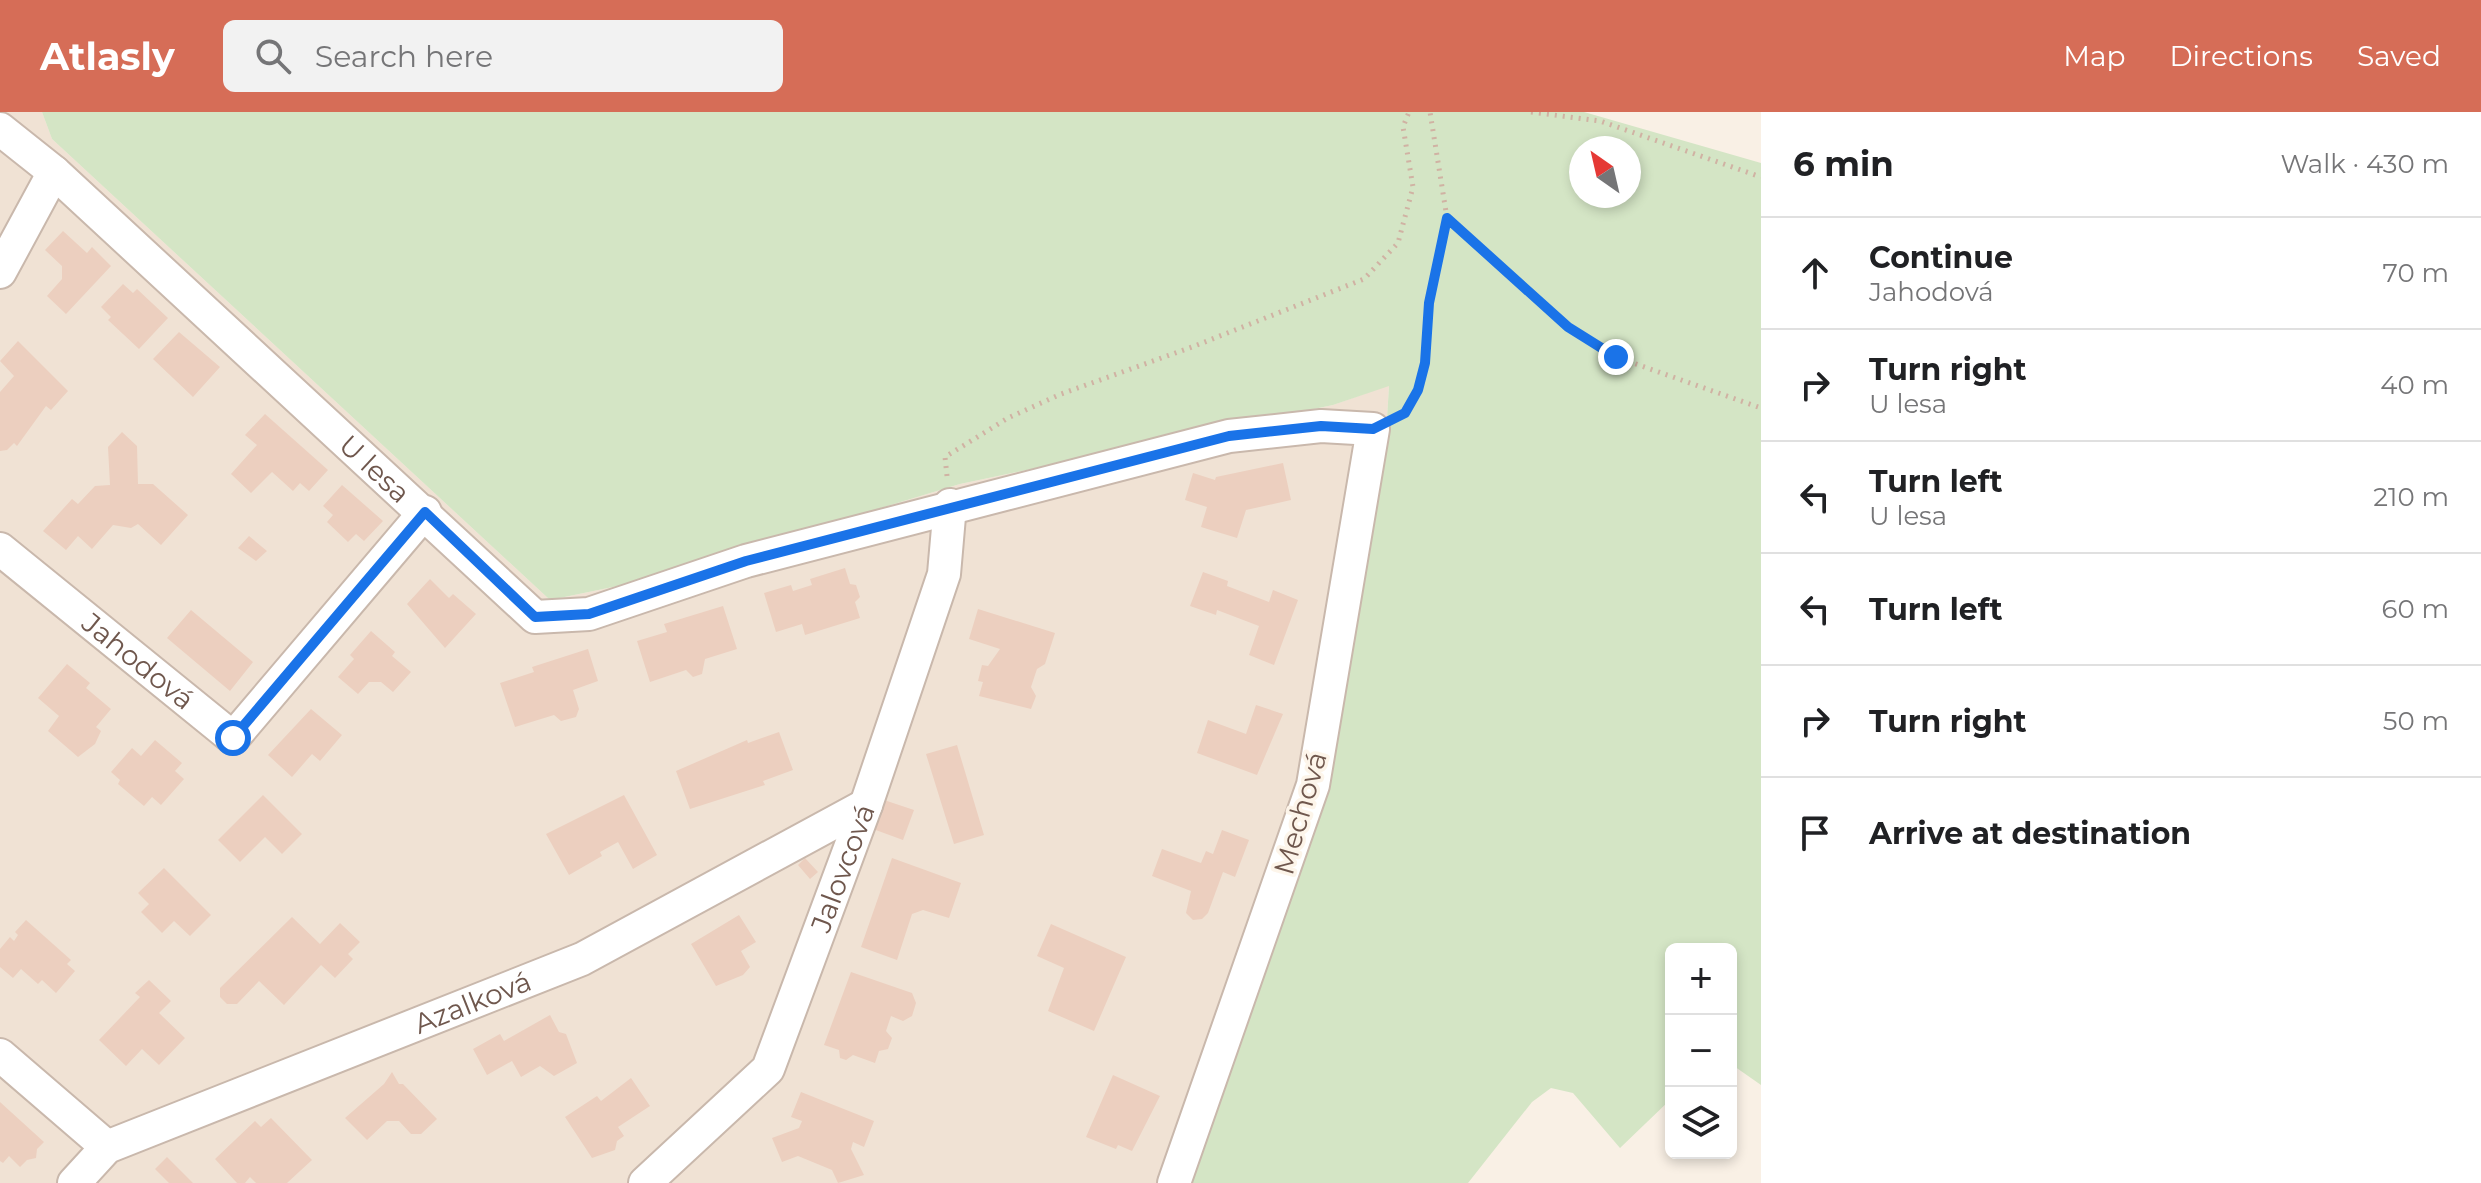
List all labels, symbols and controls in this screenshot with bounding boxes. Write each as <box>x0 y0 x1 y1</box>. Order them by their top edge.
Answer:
search box <box>223 20 783 92</box>
text: Atlasly <box>40 33 175 80</box>
icon: search <box>251 34 295 78</box>
text: Search here <box>315 38 493 75</box>
text: Map <box>2063 39 2125 73</box>
text: Directions <box>2169 39 2313 73</box>
text: Saved <box>2357 39 2441 73</box>
north arrow <box>1569 136 1641 208</box>
text: 6 min <box>1793 143 1894 185</box>
text: Walk · 430 m <box>2280 148 2449 180</box>
text: Continue <box>1869 239 2013 276</box>
icon: ahead <box>1793 251 1837 295</box>
text: 70 m <box>2383 257 2449 289</box>
text: Jahodová <box>1869 276 1994 308</box>
route end <box>1598 339 1634 375</box>
text: Turn right <box>1869 351 2026 388</box>
icon: right <box>1793 363 1837 407</box>
text: 40 m <box>2380 369 2449 401</box>
text: U lesa <box>1869 388 1947 420</box>
street label: U lesa <box>332 428 417 510</box>
text: Turn left <box>1869 463 2002 500</box>
icon: left <box>1793 475 1837 519</box>
text: 210 m <box>2373 481 2449 513</box>
text: U lesa <box>1869 500 1947 532</box>
icon: left <box>1793 587 1837 631</box>
text: Turn left <box>1869 591 2002 628</box>
text: 60 m <box>2382 593 2449 625</box>
street label: Jahodová <box>75 605 201 717</box>
icon: right <box>1793 699 1837 743</box>
text: Turn right <box>1869 703 2026 740</box>
text: 50 m <box>2383 705 2449 737</box>
route start <box>215 720 251 756</box>
street label: Mechová <box>1266 748 1334 878</box>
street label: Jalovcová <box>803 799 882 938</box>
icon: arrive <box>1793 811 1837 855</box>
text: Arrive at destination <box>1869 815 2191 852</box>
map controls <box>1665 943 1737 1159</box>
button: + <box>1665 943 1737 1015</box>
street label: Azalková <box>409 964 536 1041</box>
button: − <box>1665 1015 1737 1087</box>
button: layers <box>1665 1087 1737 1159</box>

